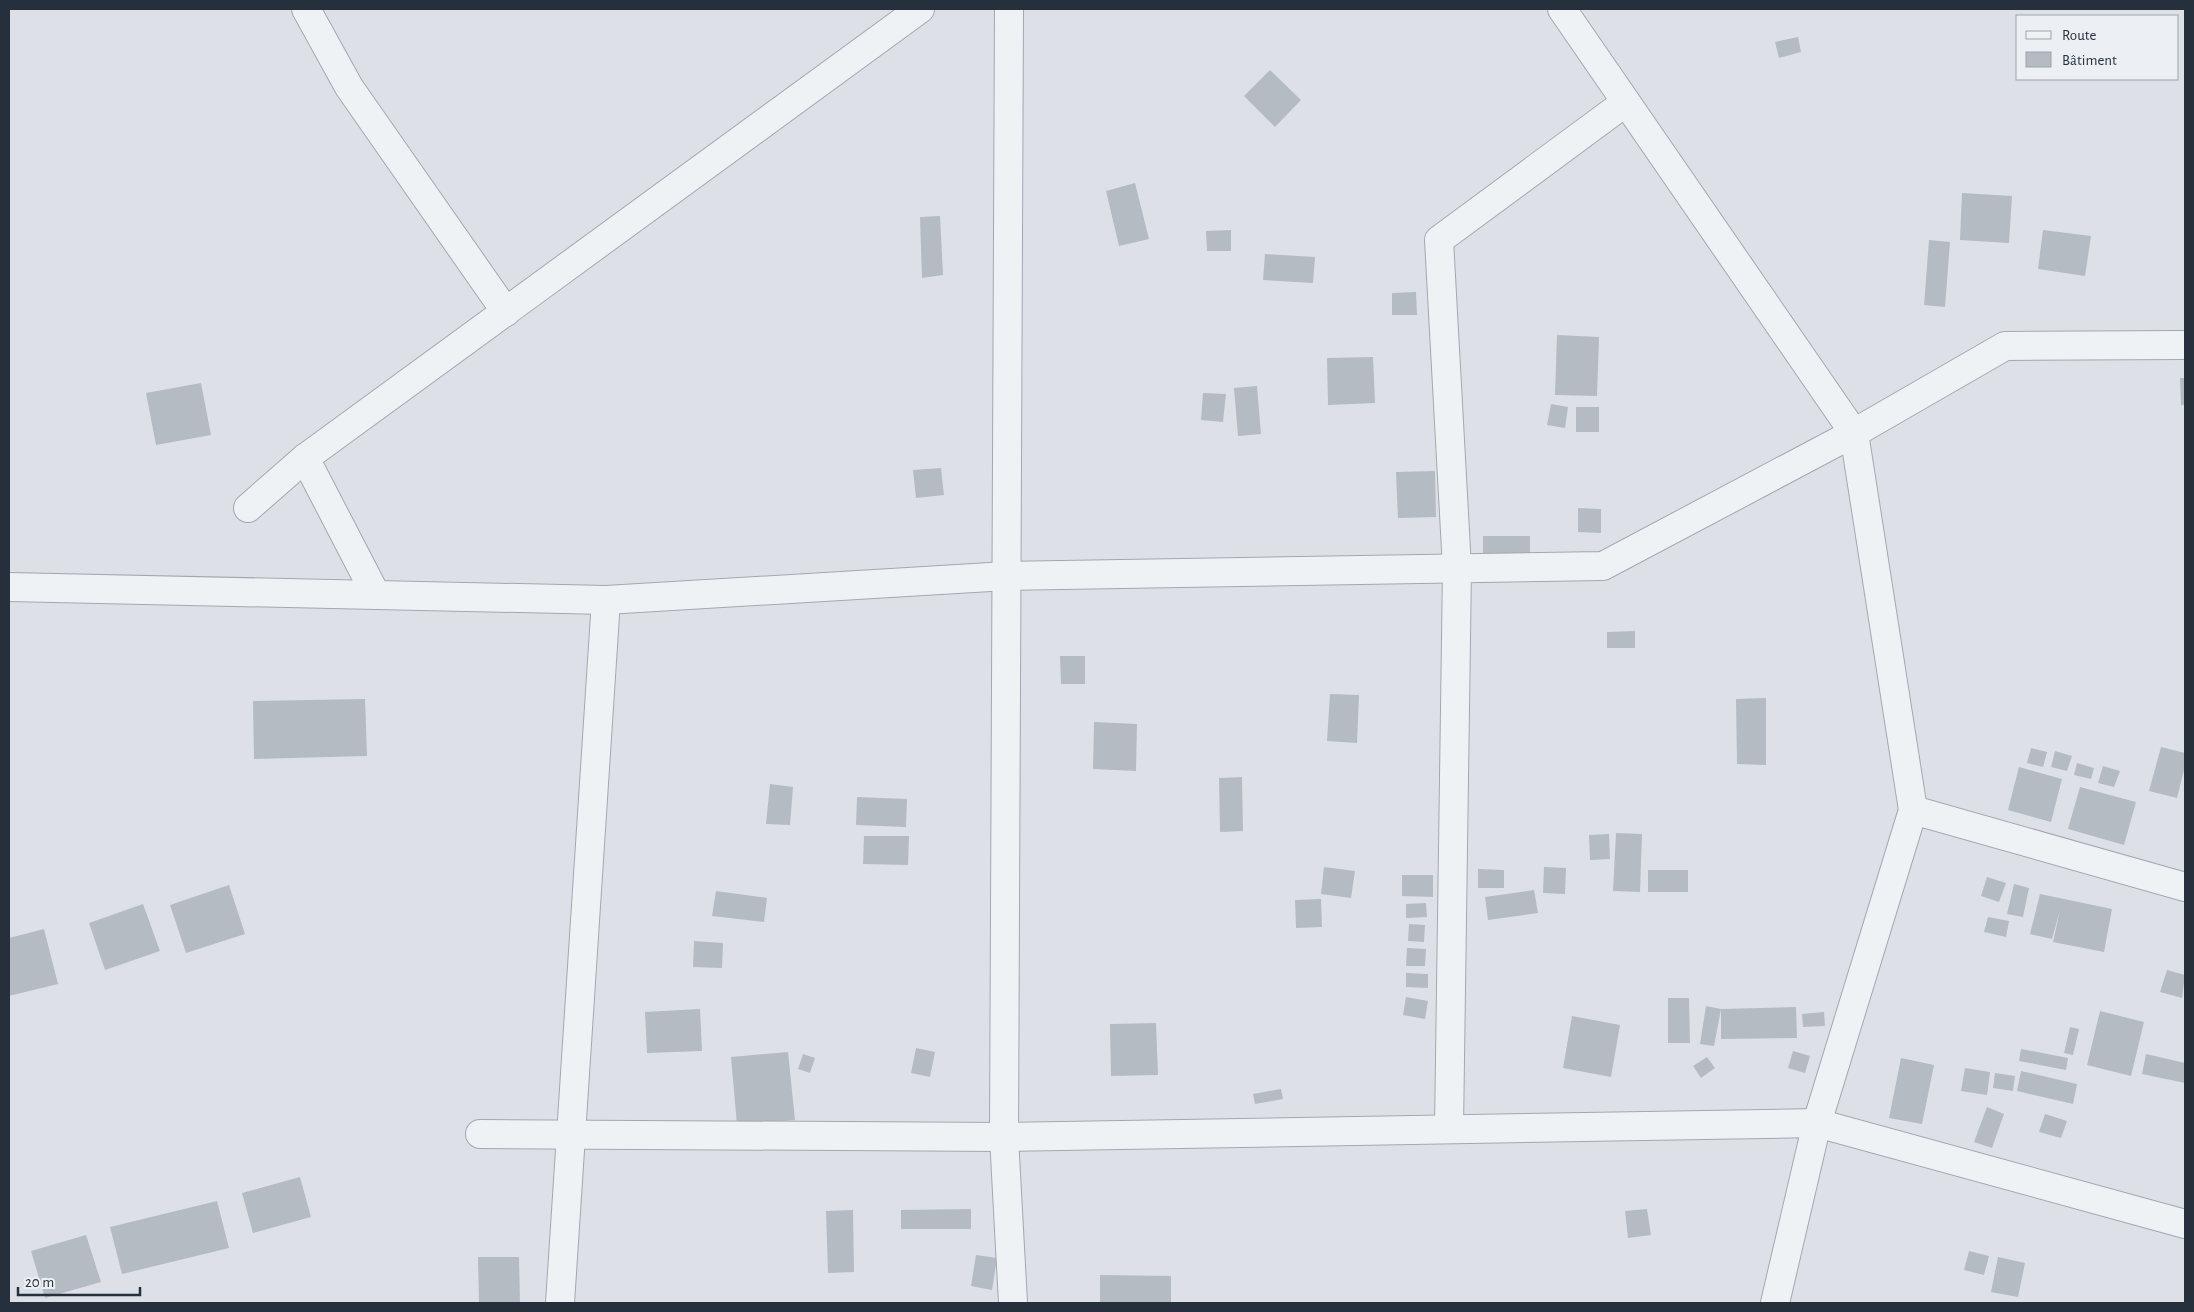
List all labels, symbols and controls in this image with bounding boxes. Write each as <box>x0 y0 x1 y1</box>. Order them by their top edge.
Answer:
legend <box>2016 15 2179 80</box>
text: Route <box>2062 28 2096 43</box>
text: Bâtiment <box>2062 53 2117 68</box>
scale bar <box>18 1264 140 1296</box>
text: 20 m <box>25 1275 54 1290</box>

